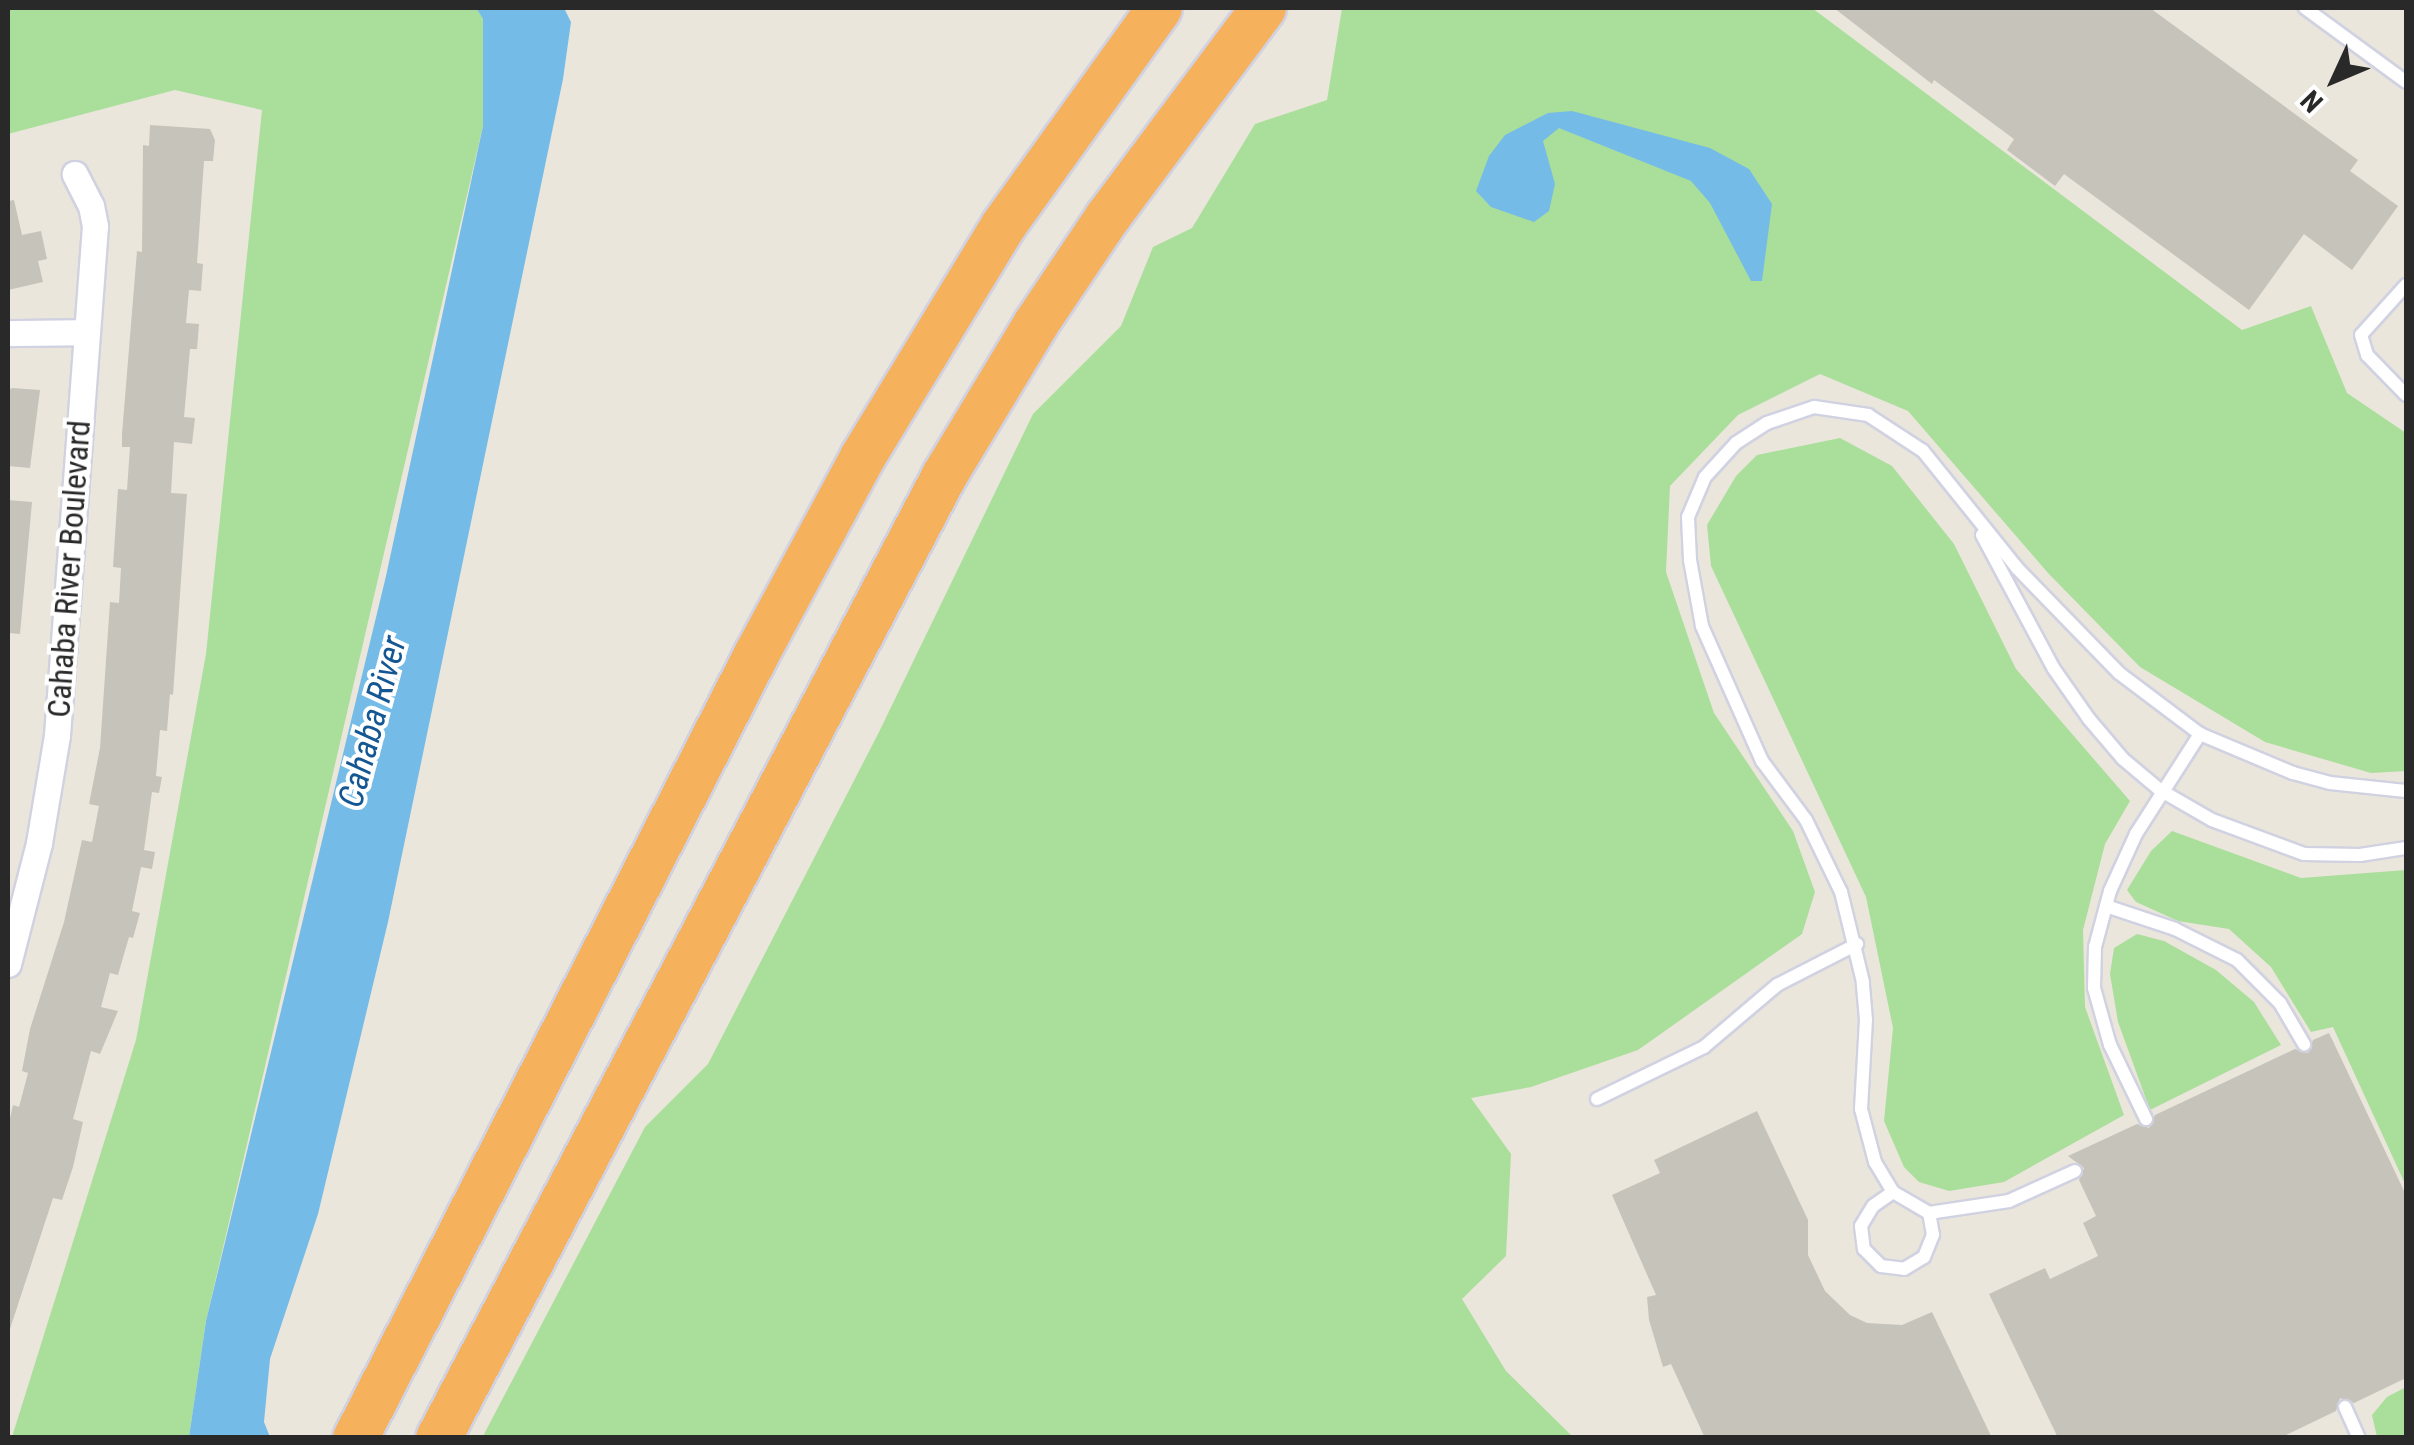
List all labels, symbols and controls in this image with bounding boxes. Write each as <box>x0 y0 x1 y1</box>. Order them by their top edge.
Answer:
north arrow <box>2284 30 2384 130</box>
text: N <box>2294 84 2330 119</box>
street label: Cahaba River Boulevard <box>39 419 99 719</box>
water label: Cahaba River <box>330 632 416 812</box>

